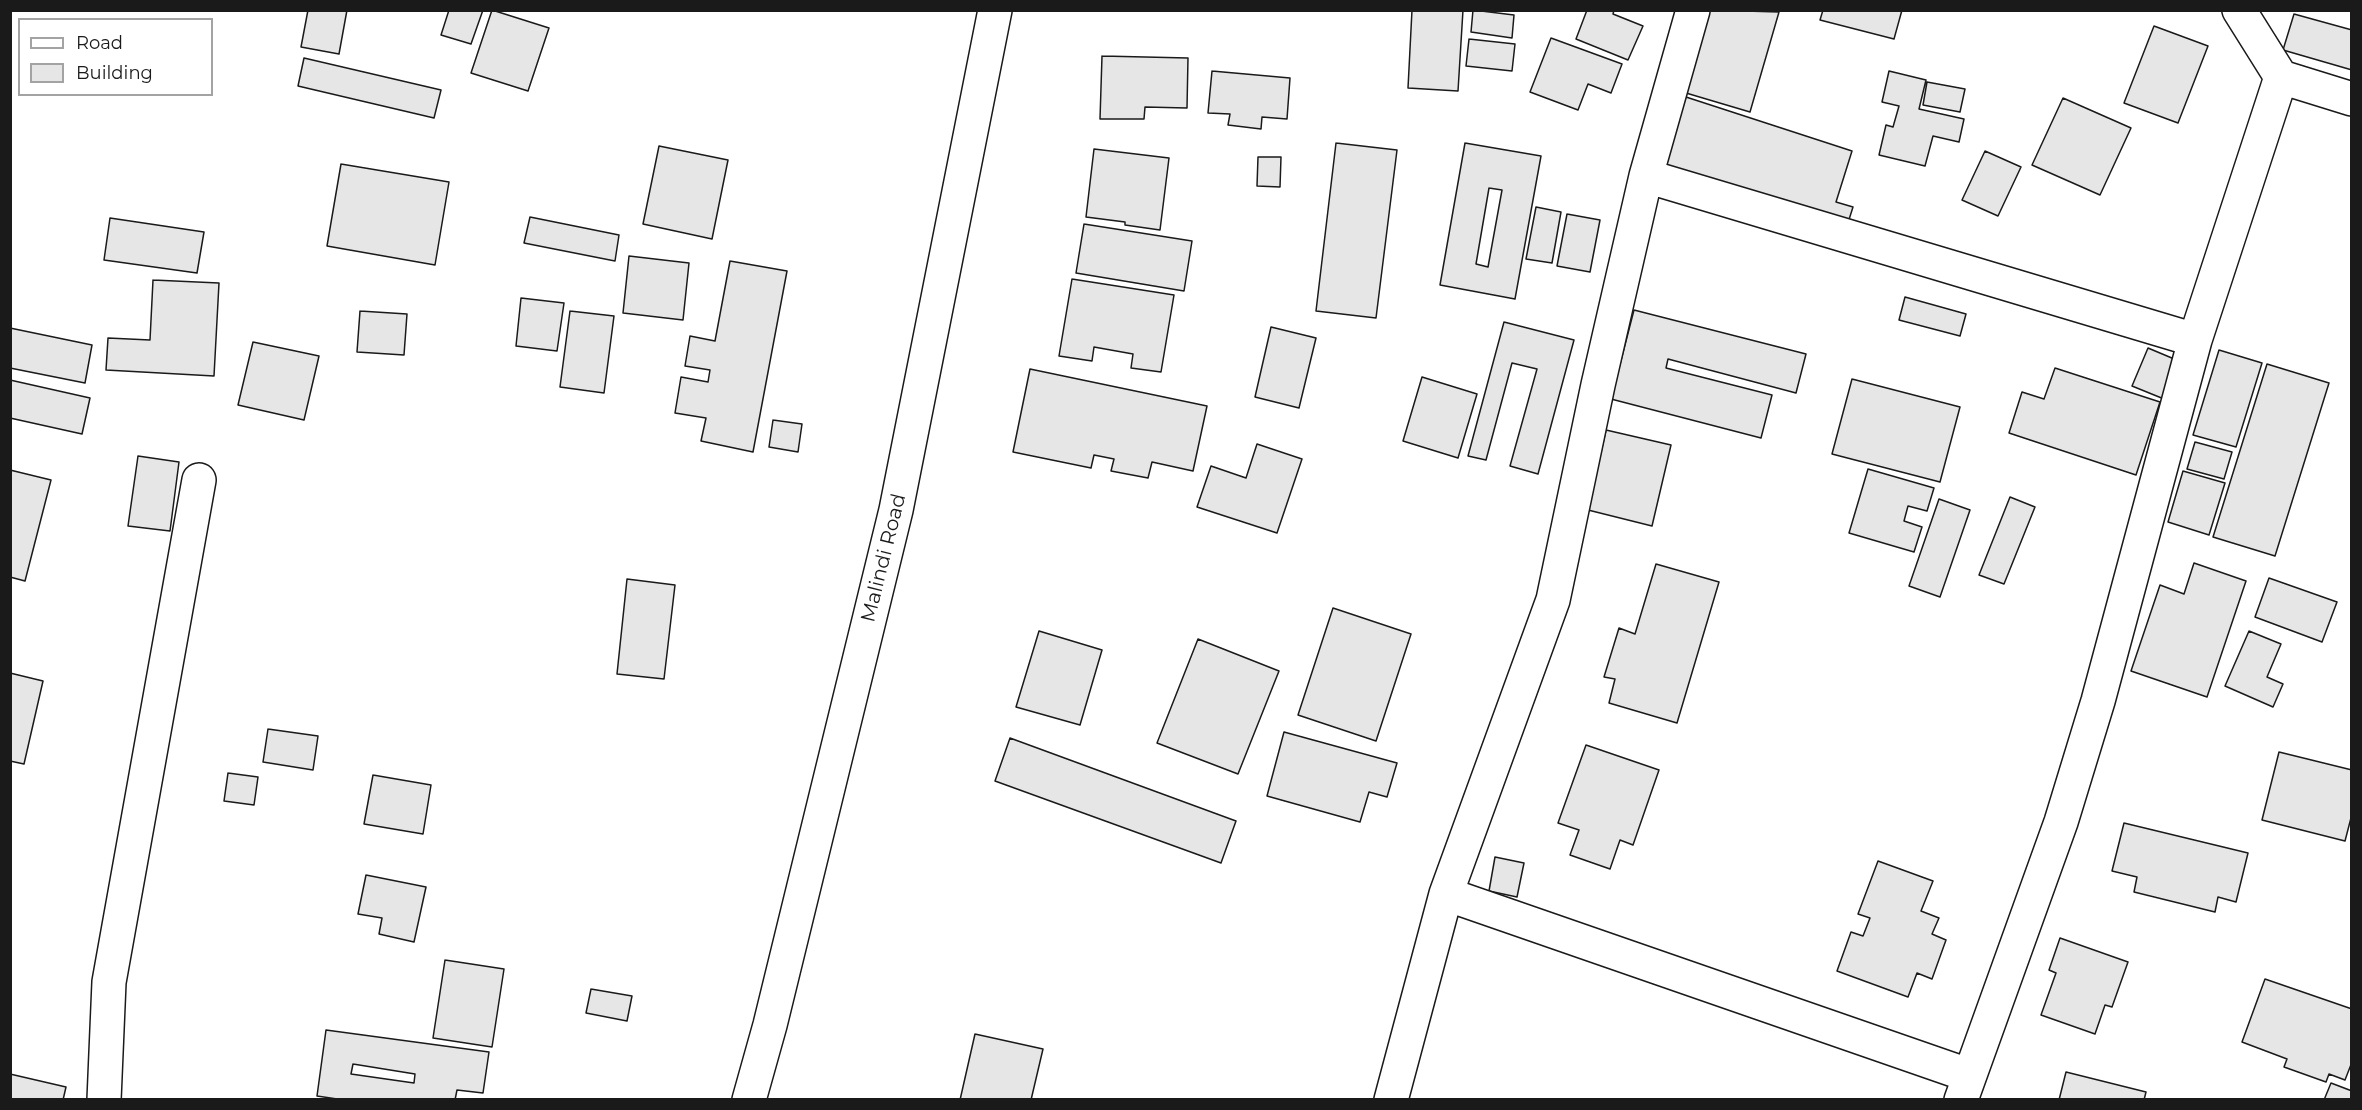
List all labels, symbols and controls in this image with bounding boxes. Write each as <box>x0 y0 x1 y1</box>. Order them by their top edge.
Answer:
legend <box>18 18 213 96</box>
text: Road <box>76 32 123 54</box>
text: Building <box>76 62 153 84</box>
street label: Malindi Road <box>856 491 912 625</box>

